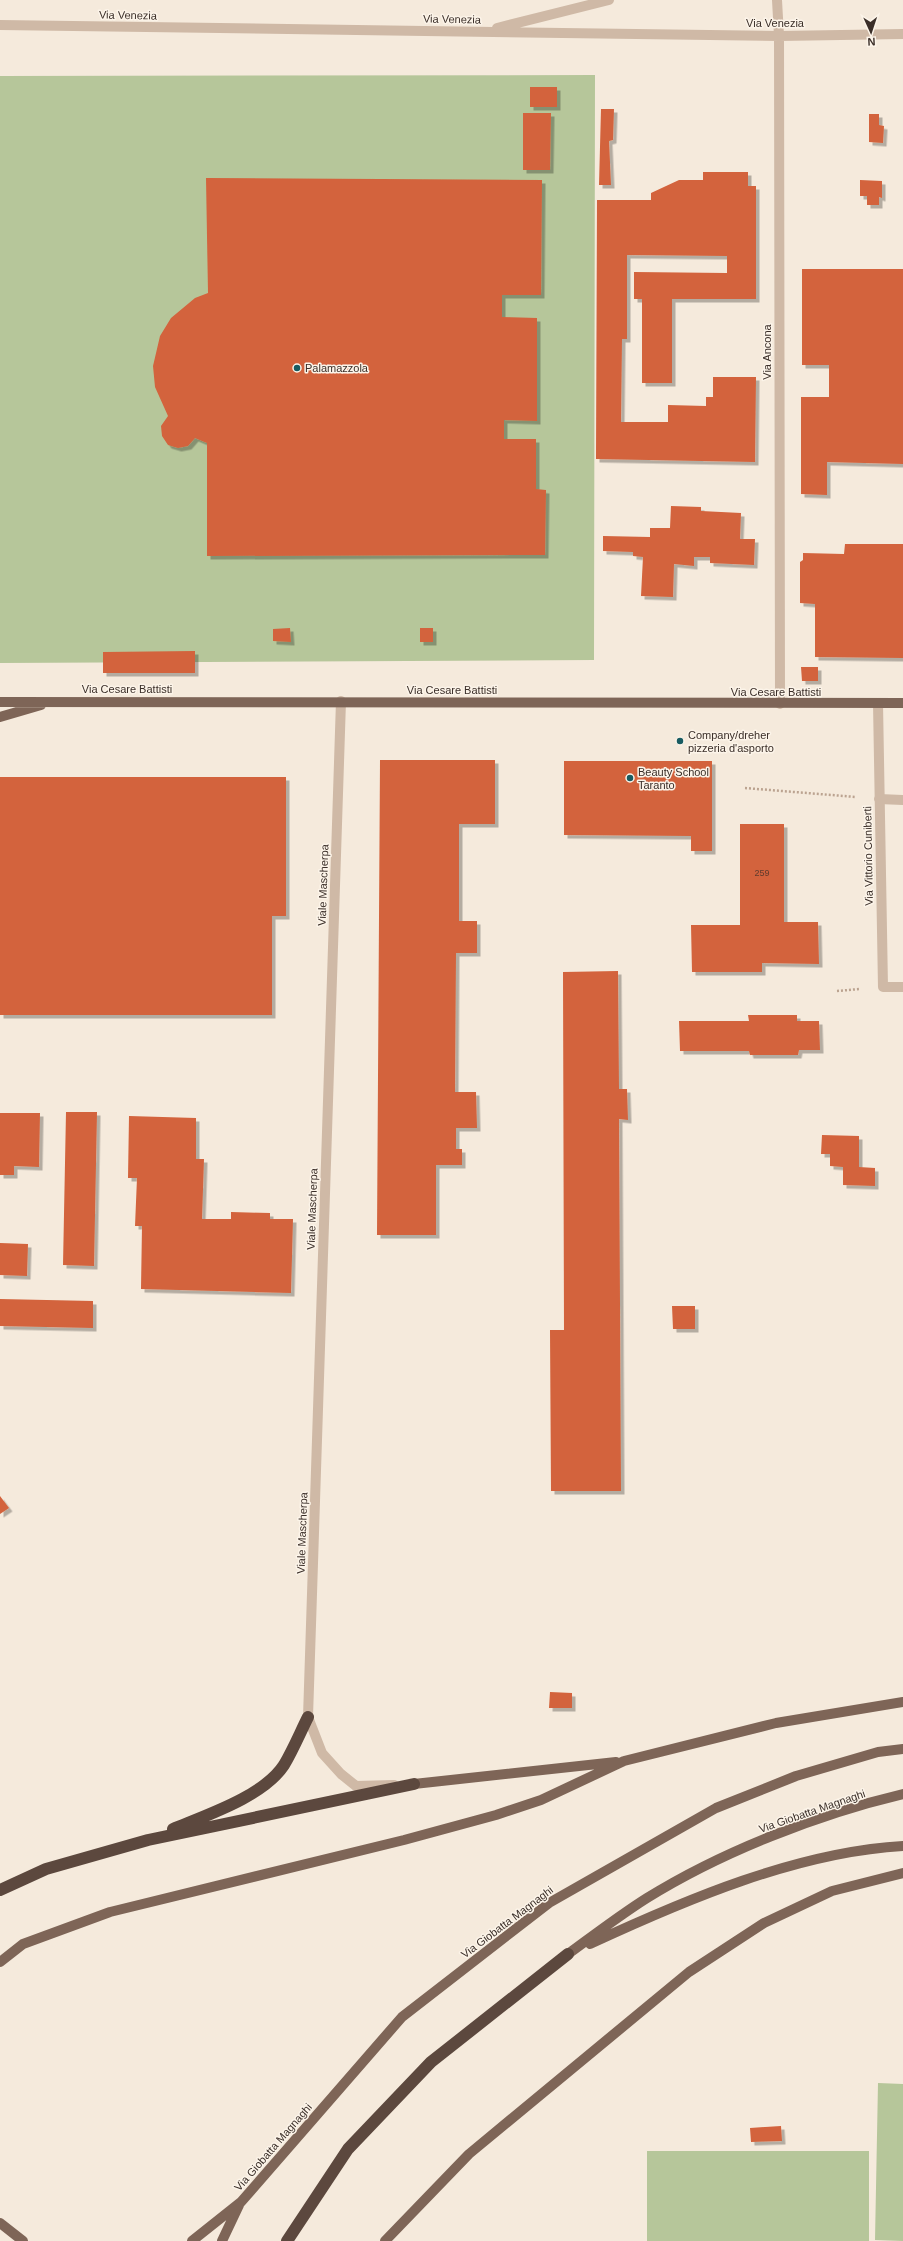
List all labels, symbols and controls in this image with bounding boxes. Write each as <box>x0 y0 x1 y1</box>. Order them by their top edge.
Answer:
street label: Via Venezia <box>99 8 158 22</box>
street label: Via Venezia <box>423 12 482 26</box>
north arrow <box>851 12 891 52</box>
street label: Via Venezia <box>746 17 805 29</box>
text: N <box>867 36 876 48</box>
street label: Via Ancona <box>761 323 773 380</box>
place label: Palamazzola <box>305 362 369 374</box>
marker: Palamazzola <box>292 363 302 373</box>
street label: Via Cesare Battisti <box>82 683 172 695</box>
street label: Via Cesare Battisti <box>407 684 497 696</box>
street label: Via Cesare Battisti <box>731 686 821 698</box>
place label: Company/dreher pizzeria d'asporto <box>688 729 774 754</box>
marker: Company/dreher pizzeria d'asporto <box>675 736 685 746</box>
place label: Beauty School Taranto <box>638 766 709 791</box>
marker: Beauty School Taranto <box>625 773 635 783</box>
street label: Via Vittorio Cuniberti <box>861 806 875 906</box>
street label: Viale Mascherpa <box>316 843 330 926</box>
house number: 259 <box>754 868 770 878</box>
street label: Viale Mascherpa <box>305 1167 319 1250</box>
street label: Viale Mascherpa <box>295 1491 309 1574</box>
street label: Via Giobatta Magnaghi <box>757 1787 867 1835</box>
street label: Via Giobatta Magnaghi <box>459 1884 555 1960</box>
street label: Via Giobatta Magnaghi <box>232 2101 314 2193</box>

